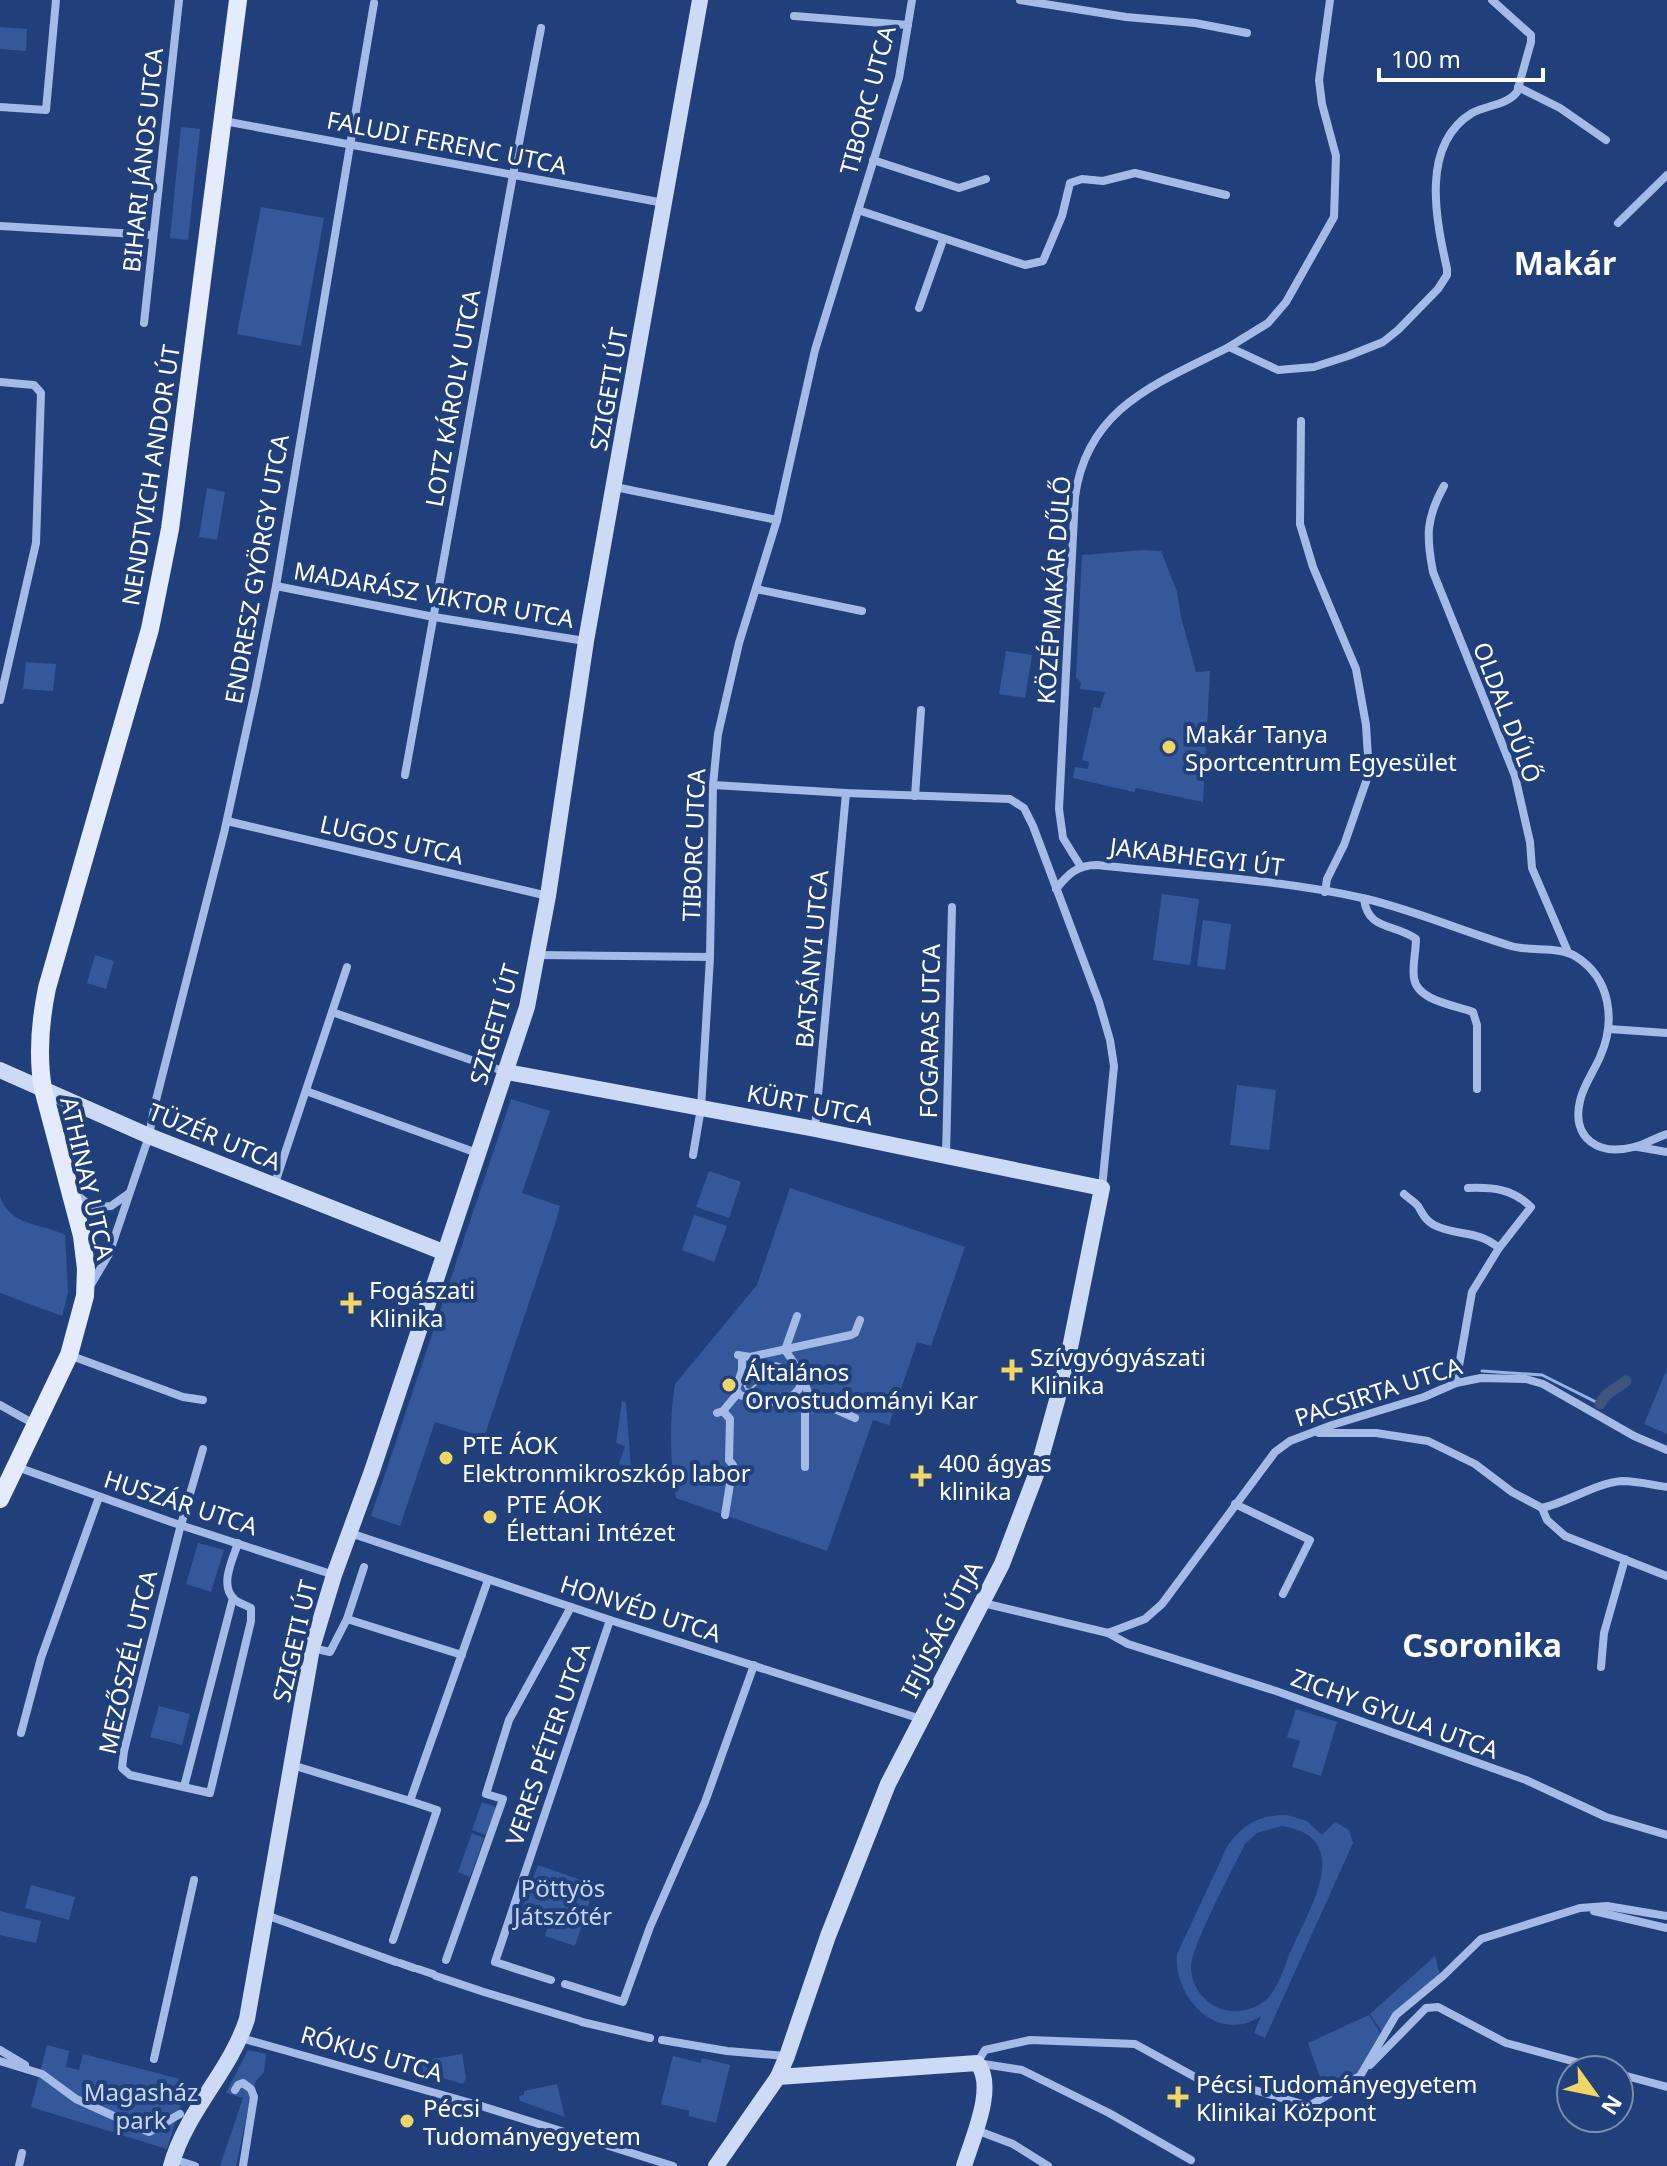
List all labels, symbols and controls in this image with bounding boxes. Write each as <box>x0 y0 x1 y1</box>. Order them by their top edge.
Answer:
street label: TIBORC UTCA <box>831 21 903 178</box>
scale bar <box>1379 32 1543 82</box>
text: 100 m <box>1391 42 1461 75</box>
street label: BIHARI JÁNOS UTCA <box>114 46 170 274</box>
street label: FALUDI FERENC UTCA <box>324 103 570 182</box>
district label: Makár <box>1514 241 1616 284</box>
street label: LOTZ KÁROLY UTCA <box>417 286 487 509</box>
street label: SZIGETI ÚT <box>581 324 635 453</box>
street label: NENDTVICH ANDOR ÚT <box>113 342 187 608</box>
street label: ENDRESZ GYÖRGY UTCA <box>216 431 296 706</box>
street label: KÖZÉPMAKÁR DŰLŐ <box>1029 475 1077 705</box>
street label: MADARÁSZ VIKTOR UTCA <box>291 553 577 635</box>
street label: OLDAL DŰLŐ <box>1466 637 1550 787</box>
place label: Makár Tanya Sportcentrum Egyesület <box>1185 717 1457 778</box>
marker: Makár Tanya Sportcentrum Egyesület <box>1160 738 1178 756</box>
street label: TIBORC UTCA <box>674 767 712 922</box>
street label: LUGOS UTCA <box>317 806 468 872</box>
street label: JAKABHEGYI ÚT <box>1106 829 1287 883</box>
street label: BATSÁNYI UTCA <box>787 868 835 1049</box>
street label: FOGARAS UTCA <box>911 943 947 1119</box>
street label: SZIGETI ÚT <box>461 959 527 1088</box>
street label: KÜRT UTCA <box>744 1076 877 1133</box>
street label: ATHINAY UTCA <box>53 1094 123 1263</box>
street label: TÜZÉR UTCA <box>144 1094 287 1178</box>
place label: Fogászati Klinika <box>369 1273 475 1334</box>
marker: Fogászati Klinika <box>340 1292 362 1314</box>
place label: Szívgyógyászati Klinika <box>1030 1340 1206 1401</box>
street label: PACSIRTA UTCA <box>1290 1348 1466 1434</box>
place label: Általános Orvostudományi Kar <box>745 1355 978 1416</box>
marker: Szívgyógyászati Klinika <box>1001 1359 1023 1381</box>
marker: Általános Orvostudományi Kar <box>720 1376 738 1394</box>
place label: PTE ÁOK Elektronmikroszkóp labor <box>462 1428 751 1489</box>
place label: 400 ágyas klinika <box>939 1446 1052 1507</box>
marker: PTE ÁOK Elektronmikroszkóp labor <box>437 1449 455 1467</box>
street label: HUSZÁR UTCA <box>100 1462 263 1543</box>
marker: 400 ágyas klinika <box>910 1465 932 1487</box>
place label: PTE ÁOK Élettani Intézet <box>506 1487 676 1548</box>
marker: PTE ÁOK Élettani Intézet <box>481 1508 499 1526</box>
street label: IFJÚSÁG ÚTJA <box>892 1554 990 1703</box>
street label: MEZŐSZÉL UTCA <box>90 1566 164 1757</box>
street label: HONVÉD UTCA <box>556 1566 726 1650</box>
street label: SZIGETI ÚT <box>264 1576 324 1705</box>
district label: Csoronika <box>1402 1623 1562 1666</box>
street label: VERES PÉTER UTCA <box>497 1638 597 1850</box>
street label: ZICHY GYULA UTCA <box>1287 1660 1504 1766</box>
park label: Pöttyös Játszótér <box>512 1871 612 1932</box>
street label: RÓKUS UTCA <box>297 2017 448 2089</box>
north arrow <box>1555 2054 1635 2134</box>
place label: Pécsi Tudományegyetem Klinikai Központ <box>1196 2067 1477 2128</box>
park label: Magasház park <box>84 2075 198 2136</box>
marker: Pécsi Tudományegyetem Klinikai Központ <box>1167 2086 1189 2108</box>
text: N <box>1595 2090 1630 2121</box>
place label: Pécsi Tudományegyetem <box>423 2091 641 2152</box>
marker: Pécsi Tudományegyetem <box>398 2112 416 2130</box>

